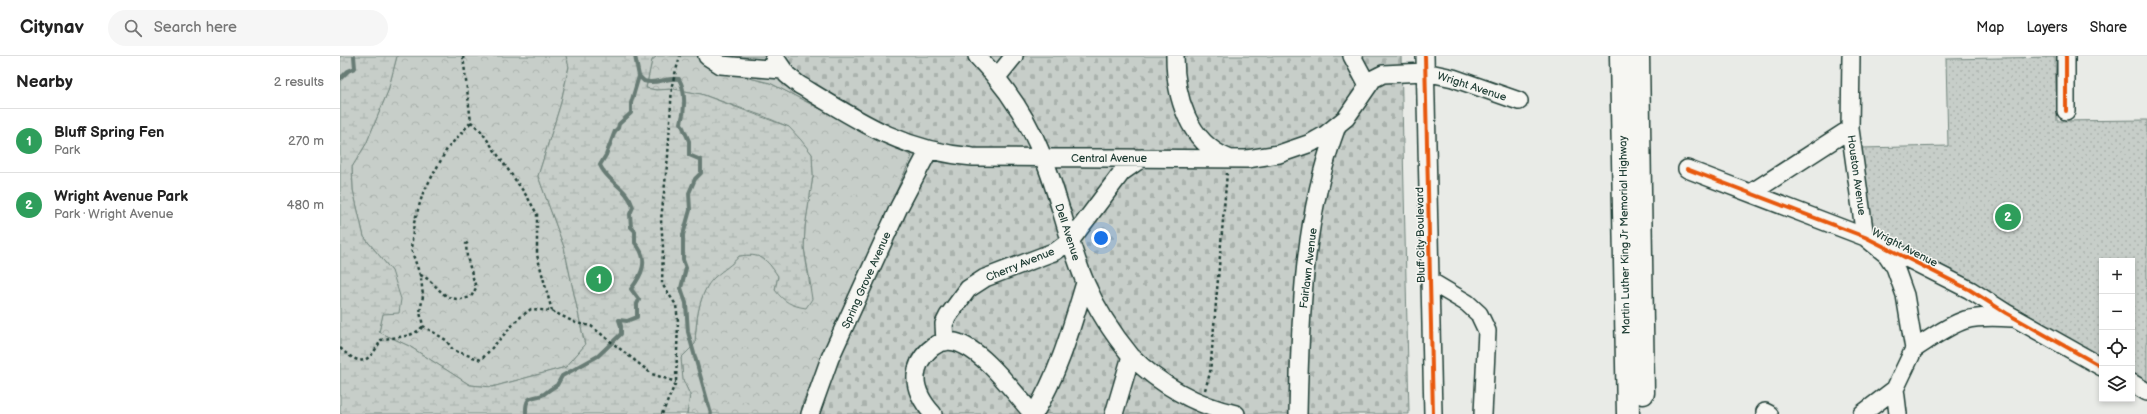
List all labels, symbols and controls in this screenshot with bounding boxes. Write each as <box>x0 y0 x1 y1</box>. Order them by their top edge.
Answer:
search box <box>108 10 388 46</box>
text: Citynav <box>20 16 84 39</box>
icon: search <box>122 17 144 39</box>
text: Search here <box>154 18 237 37</box>
text: Map <box>1976 19 2004 36</box>
text: Layers <box>2026 19 2068 36</box>
text: Share <box>2090 19 2127 36</box>
street label: Wright Avenue <box>1435 69 1509 104</box>
text: Nearby <box>16 72 73 92</box>
text: 2 results <box>274 74 324 90</box>
text: Bluff Spring Fen <box>54 123 165 142</box>
text: 1 <box>26 133 32 149</box>
text: 270 m <box>288 133 324 149</box>
street label: Houston Avenue <box>1844 134 1869 217</box>
street label: Martin Luther King Jr Memorial Highway <box>1616 135 1633 335</box>
text: Park <box>54 142 80 158</box>
street label: Central Avenue <box>1071 152 1148 165</box>
text: Wright Avenue Park <box>54 187 188 206</box>
street label: Bluff City Boulevard <box>1413 187 1428 283</box>
text: 2 <box>25 197 33 213</box>
text: 480 m <box>287 197 324 213</box>
street label: Dell Avenue <box>1052 202 1083 263</box>
pin: 2 <box>1995 202 2021 232</box>
text: Park · Wright Avenue <box>54 206 173 222</box>
street label: Wright Avenue <box>1870 225 1940 270</box>
street label: Fairlawn Avenue <box>1297 227 1320 309</box>
your location <box>1091 228 1111 248</box>
street label: Spring Grove Avenue <box>839 229 894 331</box>
street label: Cherry Avenue <box>984 245 1057 284</box>
map controls <box>2099 258 2135 402</box>
button: + <box>2099 258 2135 294</box>
pin: 1 <box>586 264 612 294</box>
button: − <box>2099 294 2135 330</box>
button: locate <box>2099 330 2135 366</box>
button: layers <box>2099 366 2135 402</box>

